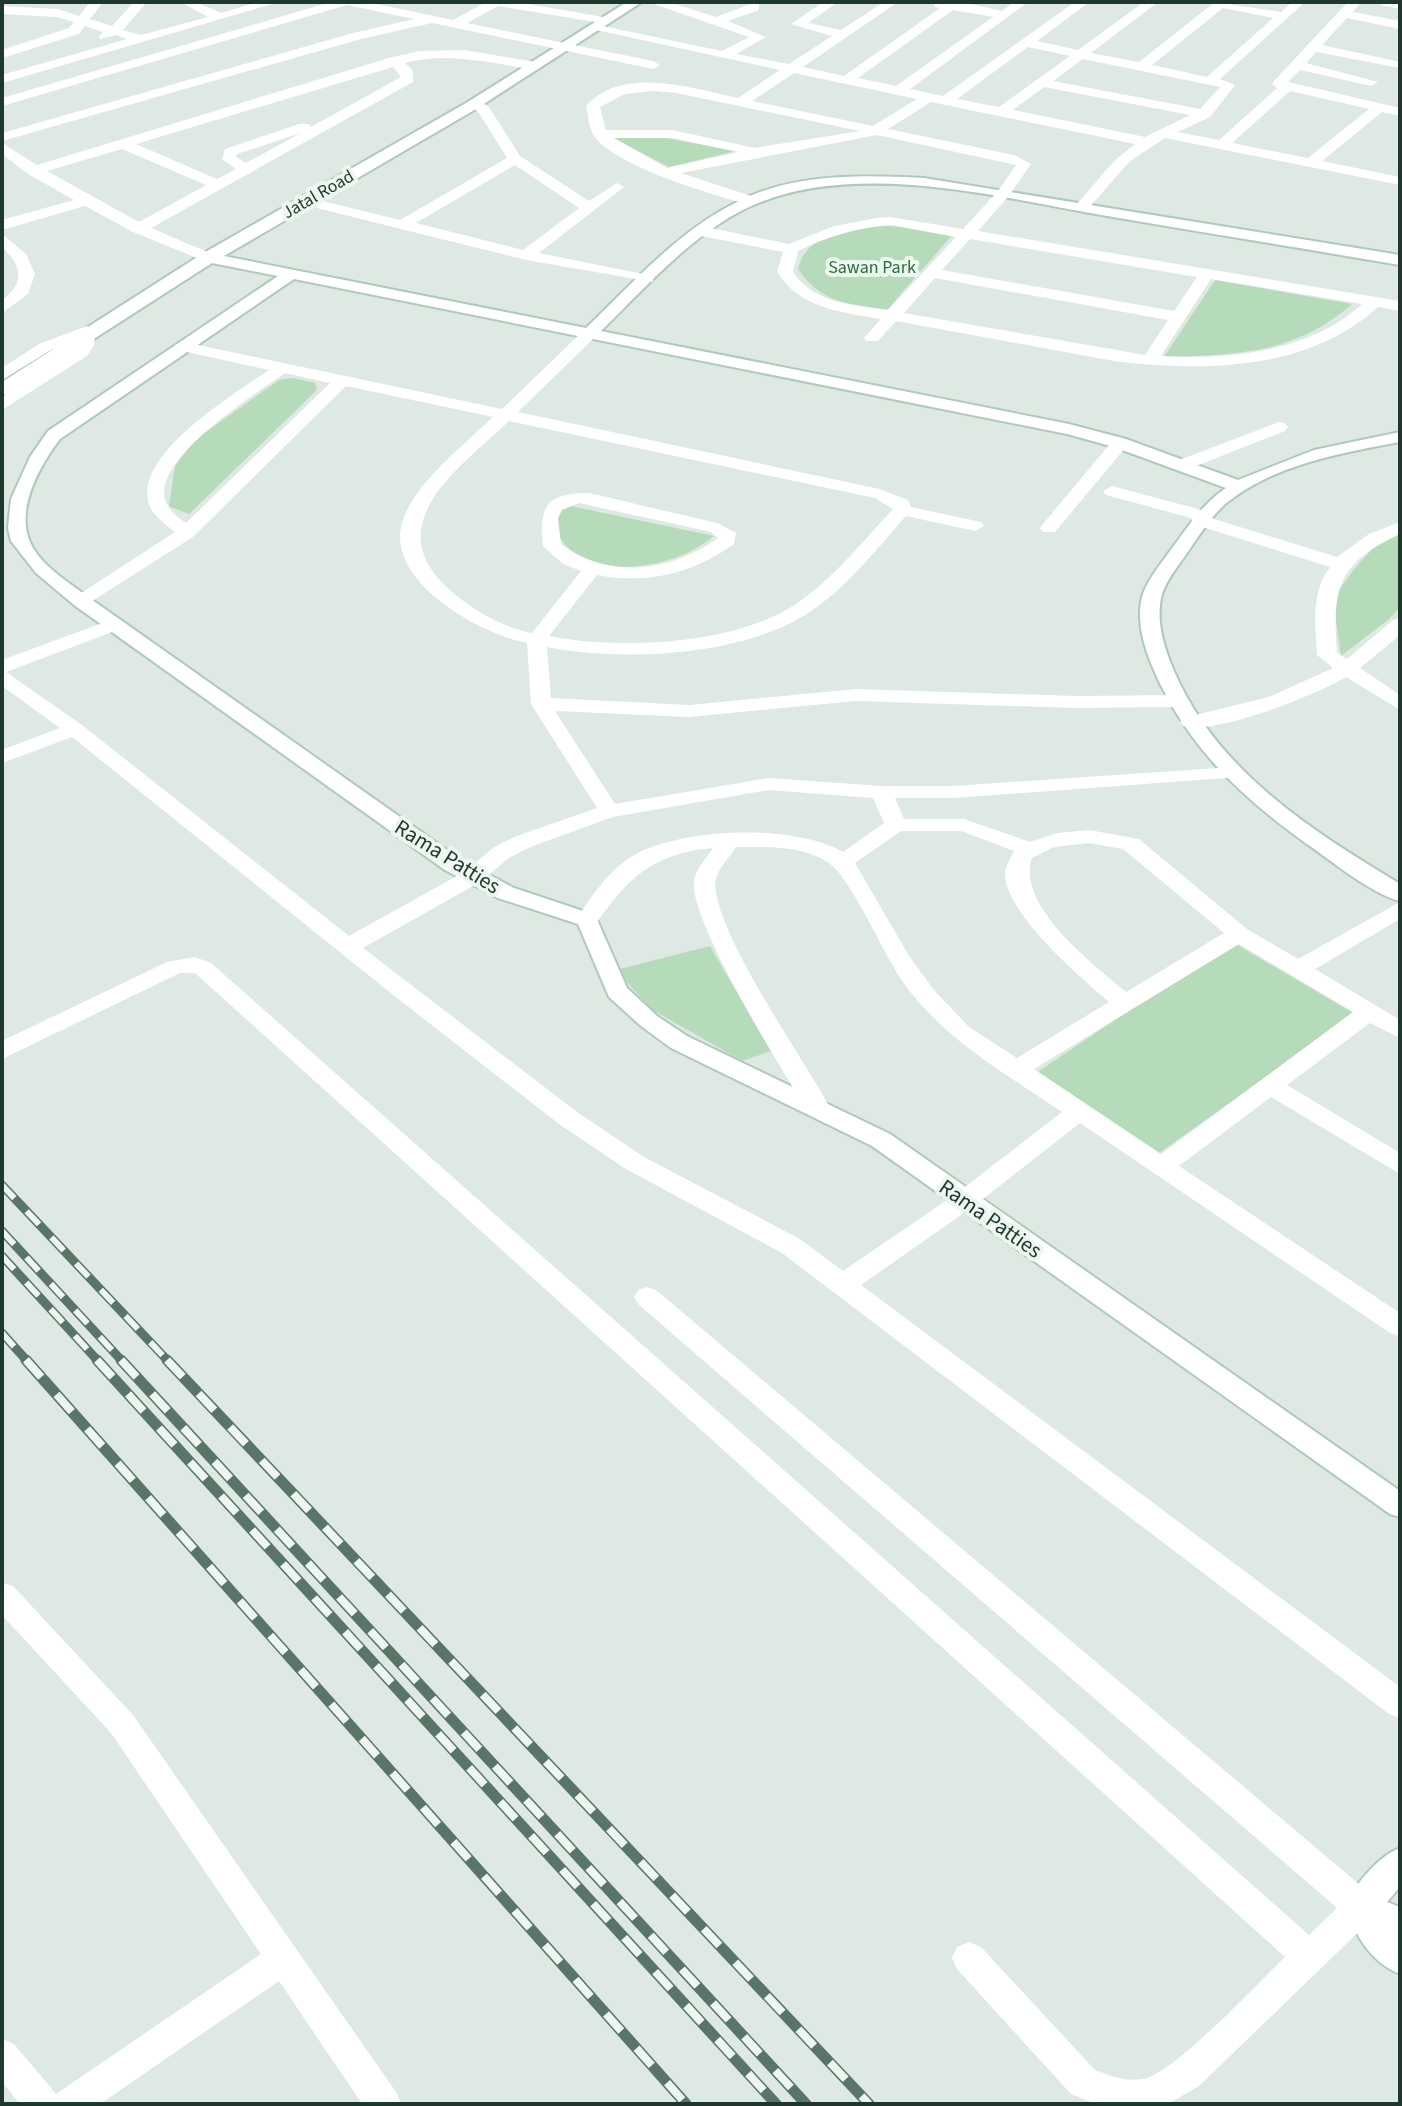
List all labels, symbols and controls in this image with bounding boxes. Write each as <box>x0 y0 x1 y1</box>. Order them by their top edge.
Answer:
street label: Jatal Road <box>278 164 359 225</box>
park label: Sawan Park <box>828 255 916 280</box>
street label: Rama Patties <box>388 812 507 902</box>
street label: Rama Patties <box>932 1171 1049 1266</box>

